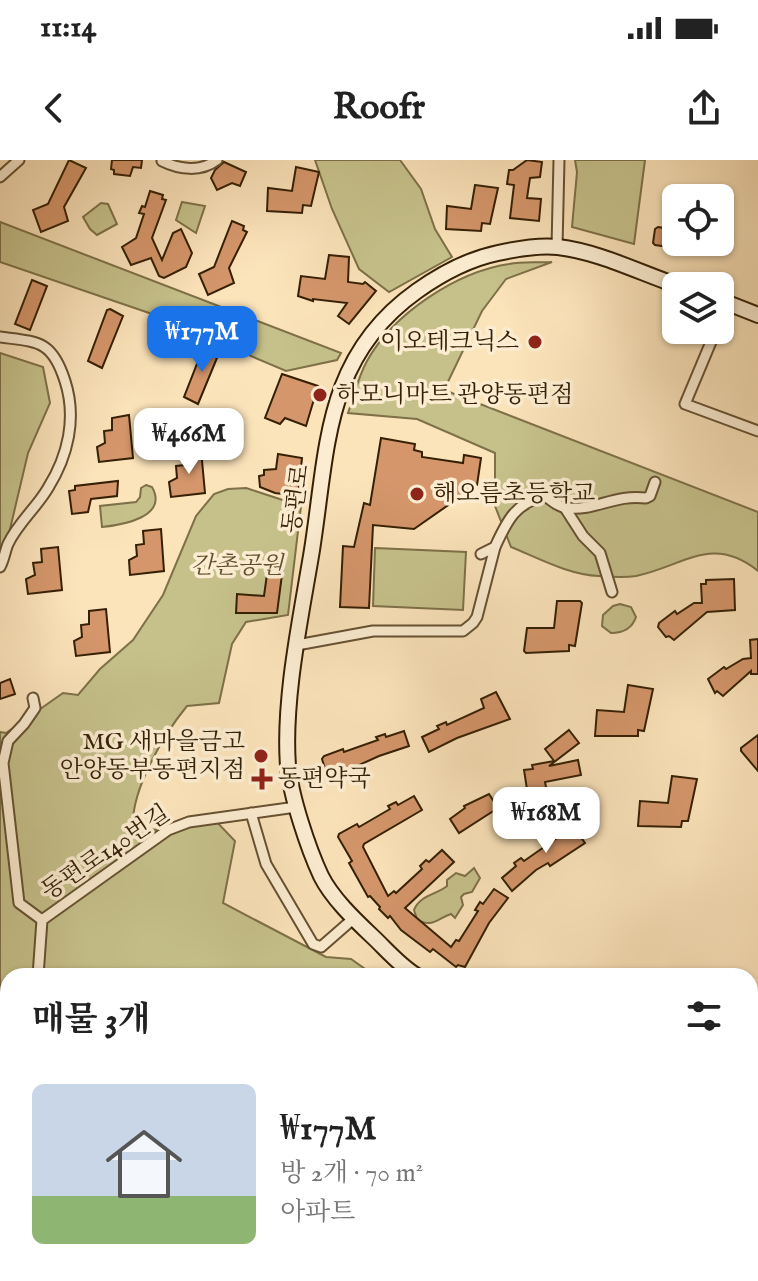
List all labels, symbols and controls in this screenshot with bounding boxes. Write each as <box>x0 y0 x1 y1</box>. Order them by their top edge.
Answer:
text: 11:14 <box>40 9 96 47</box>
text: Roofr <box>333 85 425 131</box>
icon: back <box>32 86 76 130</box>
icon: share <box>682 86 726 130</box>
map controls <box>662 184 734 344</box>
button: locate <box>662 184 734 256</box>
button: layers <box>662 272 734 344</box>
pin: ₩177M <box>146 306 258 374</box>
text: ₩177M <box>165 315 239 348</box>
place label: 이오테크닉스 <box>380 327 519 358</box>
marker: 이오테크닉스 <box>526 333 544 351</box>
place label: 하모니마트 관양동편점 <box>336 380 573 411</box>
marker: 하모니마트 관양동편점 <box>311 386 329 404</box>
pin: ₩466M <box>133 408 245 476</box>
text: ₩466M <box>152 417 226 450</box>
street label: 동편로 <box>277 462 317 536</box>
place label: 해오름초등학교 <box>433 479 595 510</box>
marker: 해오름초등학교 <box>408 485 426 503</box>
park label: 간촌공원 <box>191 551 285 582</box>
place label: MG 새마을금고 안양동부동편지점 <box>60 727 245 786</box>
marker: MG 새마을금고 안양동부동편지점 <box>252 747 270 765</box>
place label: 동편약국 <box>278 764 371 795</box>
marker: 동편약국 <box>253 770 271 788</box>
pin: ₩168M <box>490 787 602 855</box>
text: ₩168M <box>511 796 581 829</box>
street label: 동편로140번길 <box>36 799 176 907</box>
icon: filters <box>682 994 726 1038</box>
text: 매물 3개 <box>32 999 151 1042</box>
text: ₩177M <box>280 1108 376 1151</box>
icon: home <box>96 1116 192 1212</box>
text: 방 2개 · 70 m² <box>280 1157 423 1190</box>
text: 아파트 <box>280 1196 355 1229</box>

